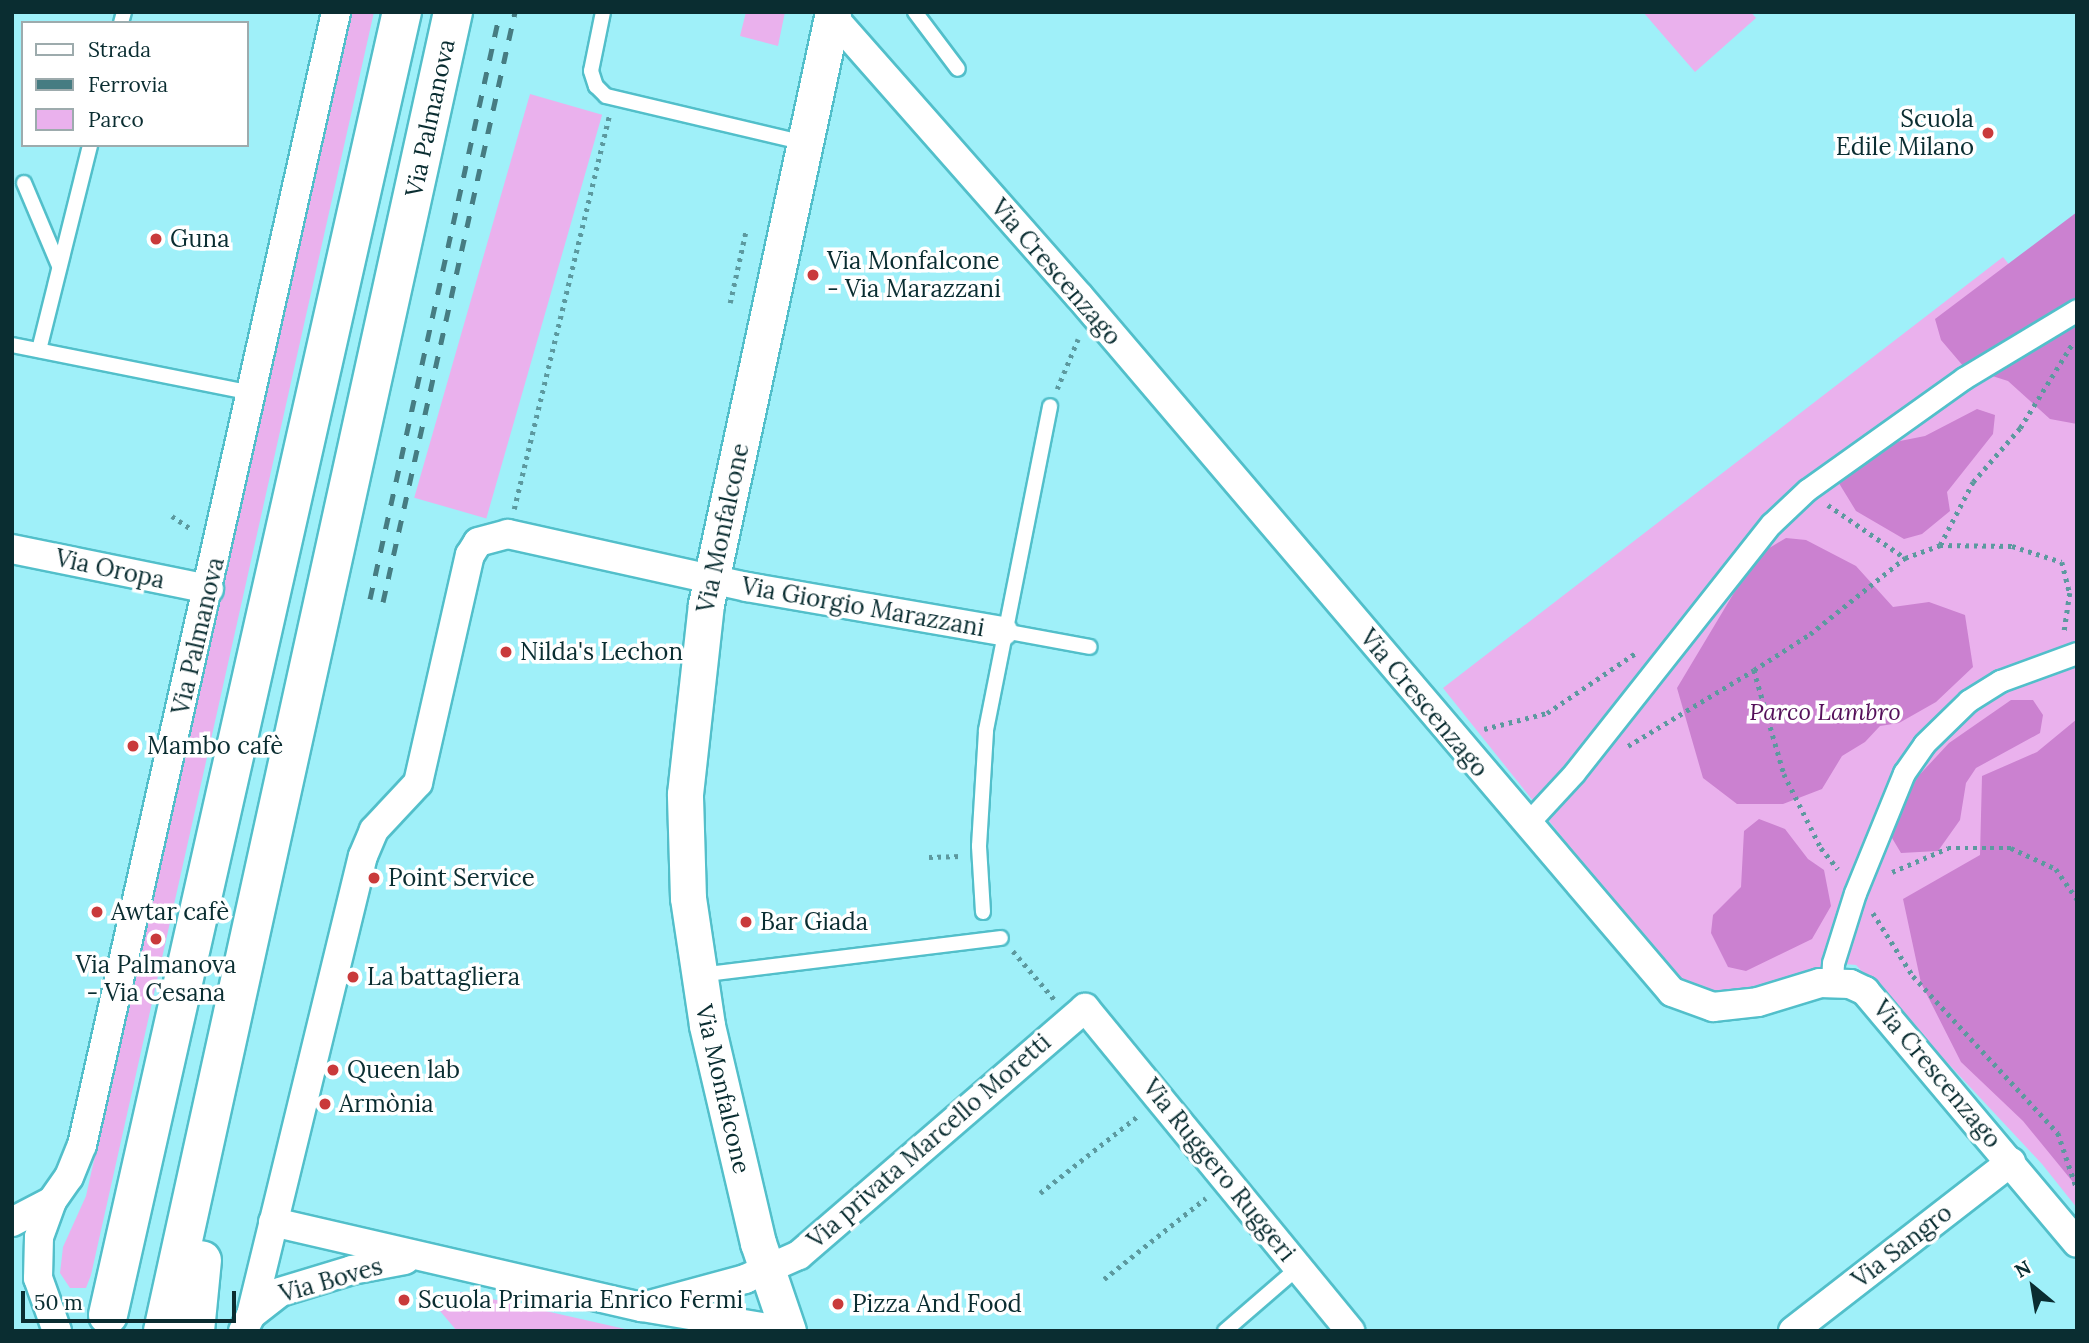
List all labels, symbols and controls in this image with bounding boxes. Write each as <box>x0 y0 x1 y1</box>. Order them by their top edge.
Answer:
legend <box>21 21 248 147</box>
text: Strada <box>88 36 151 63</box>
street label: Via Palmanova <box>399 36 461 200</box>
text: Ferrovia <box>88 71 168 98</box>
place label: Scuola Edile Milano <box>1836 105 1974 161</box>
text: Parco <box>88 106 144 133</box>
marker: Scuola Edile Milano <box>1980 125 1996 141</box>
street label: Via Crescenzago <box>985 193 1127 351</box>
place label: Guna <box>170 225 230 253</box>
marker: Guna <box>148 231 164 247</box>
place label: Via Monfalcone - Via Marazzani <box>827 247 1001 303</box>
marker: Via Monfalcone - Via Marazzani <box>805 267 821 283</box>
street label: Via Monfalcone <box>691 441 755 615</box>
street label: Via Oropa <box>53 543 167 595</box>
street label: Via Palmanova <box>166 555 230 717</box>
street label: Via Giorgio Marazzani <box>739 571 987 643</box>
street label: Via Crescenzago <box>1354 623 1494 783</box>
place label: Nilda's Lechon <box>520 638 683 666</box>
marker: Nilda's Lechon <box>498 644 514 660</box>
park label: Parco Lambro <box>1749 698 1901 726</box>
place label: Mambo cafè <box>147 732 283 760</box>
marker: Mambo cafè <box>125 738 141 754</box>
place label: Point Service <box>388 864 535 892</box>
marker: Point Service <box>366 870 382 886</box>
place label: Awtar cafè <box>111 898 229 926</box>
marker: Awtar cafè <box>89 904 105 920</box>
place label: Bar Giada <box>760 908 868 936</box>
marker: Bar Giada <box>738 914 754 930</box>
marker: Via Palmanova - Via Cesana <box>148 931 164 947</box>
place label: Via Palmanova - Via Cesana <box>76 951 236 1007</box>
place label: La battagliera <box>367 963 520 991</box>
marker: La battagliera <box>345 969 361 985</box>
street label: Via Crescenzago <box>1867 994 2007 1154</box>
street label: Via Monfalcone <box>690 1002 756 1176</box>
street label: Via privata Marcello Moretti <box>802 1028 1056 1254</box>
place label: Queen lab <box>347 1056 460 1084</box>
marker: Queen lab <box>325 1062 341 1078</box>
street label: Via Ruggero Ruggeri <box>1137 1073 1301 1267</box>
place label: Armònia <box>339 1090 434 1118</box>
marker: Armònia <box>317 1096 333 1112</box>
street label: Via Sangro <box>1846 1198 1958 1294</box>
street label: Via Boves <box>276 1252 386 1308</box>
north arrow <box>1998 1252 2068 1322</box>
text: N <box>2010 1255 2035 1283</box>
scale bar <box>24 1276 240 1320</box>
place label: Scuola Primaria Enrico Fermi <box>418 1286 743 1314</box>
text: 50 m <box>34 1289 83 1316</box>
place label: Pizza And Food <box>852 1290 1022 1318</box>
marker: Scuola Primaria Enrico Fermi <box>396 1292 412 1308</box>
marker: Pizza And Food <box>830 1296 846 1312</box>

